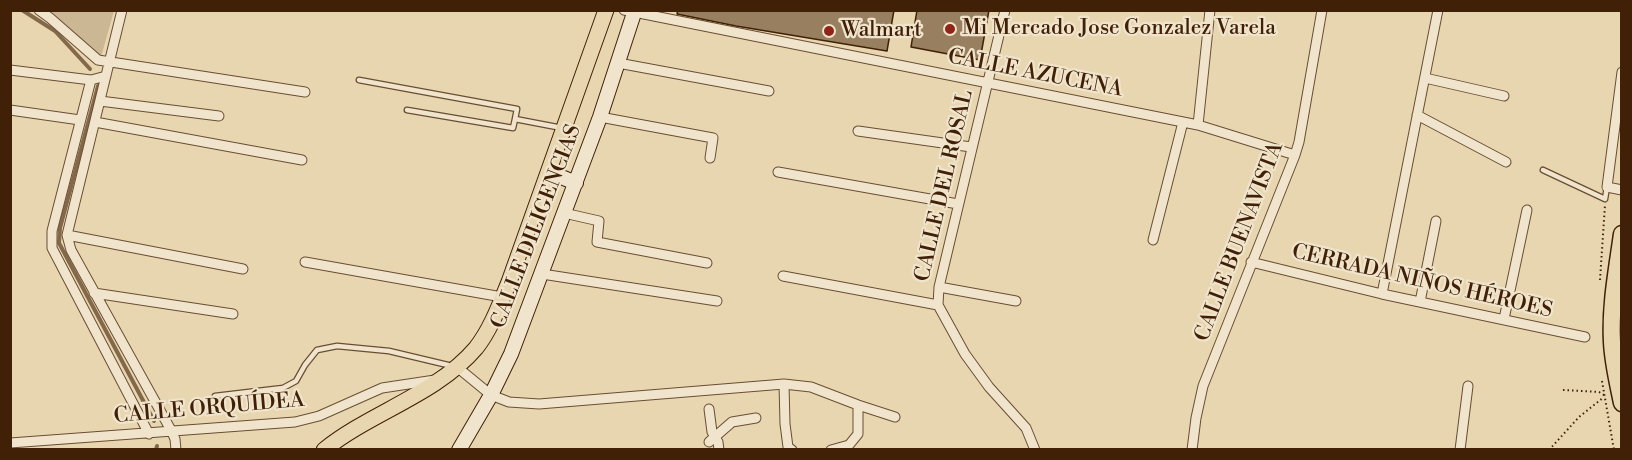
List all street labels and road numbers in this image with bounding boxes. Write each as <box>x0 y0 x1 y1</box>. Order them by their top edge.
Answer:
street label: CALLE AZUCENA <box>945 45 1125 103</box>
street label: CALLE DEL ROSAL <box>911 88 979 284</box>
street label: CALLE DILIGENCIAS <box>486 122 588 332</box>
street label: CALLE BUENAVISTA <box>1190 139 1290 345</box>
street label: CERRADA NIÑOS HÉROES <box>1289 240 1555 324</box>
street label: CALLE ORQUÍDEA <box>113 388 305 430</box>

